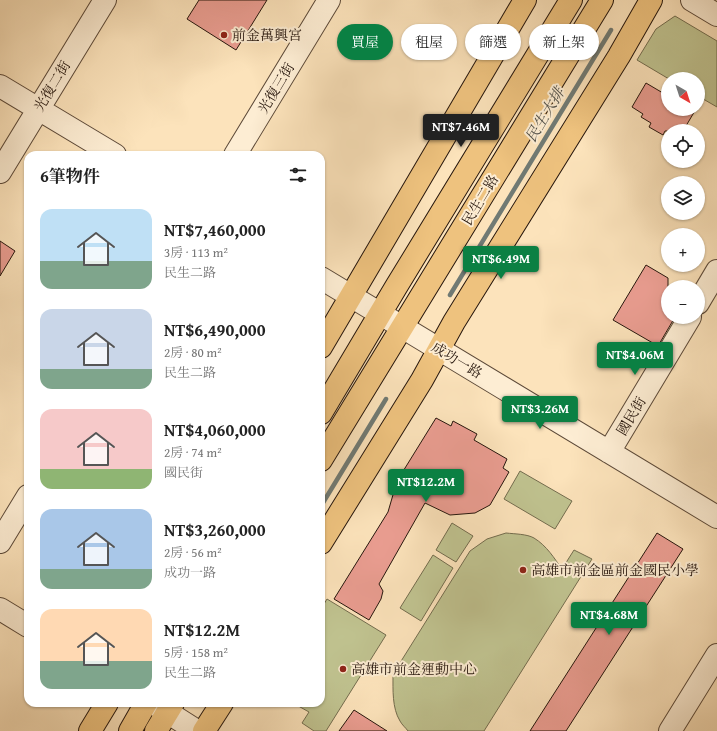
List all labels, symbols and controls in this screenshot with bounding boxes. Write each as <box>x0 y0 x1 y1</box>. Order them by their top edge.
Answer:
chip: 買屋 <box>337 24 393 60</box>
chip: 租屋 <box>401 24 457 60</box>
chip: 篩選 <box>465 24 521 60</box>
chip: 新上架 <box>529 24 599 60</box>
place label: 前金萬興宮 <box>232 25 302 45</box>
marker: 前金萬興宮 <box>219 30 229 40</box>
street label: 光復二街 <box>29 57 75 115</box>
street label: 光復三街 <box>253 59 299 117</box>
north arrow <box>661 72 705 116</box>
map controls <box>661 72 705 324</box>
water label: 民生大排 <box>520 82 570 146</box>
pin: NT$7.46M <box>420 114 502 148</box>
text: NT$7.46M <box>432 117 490 136</box>
button: locate <box>661 124 705 168</box>
text: 6筆物件 <box>40 163 100 188</box>
icon: filters <box>287 164 309 186</box>
street label: 民生二路 <box>457 171 503 229</box>
button: layers <box>661 176 705 220</box>
text: NT$7,460,000 <box>164 217 265 242</box>
icon: home <box>72 225 120 273</box>
button: + <box>661 228 705 272</box>
text: 3房 · 113 m² <box>164 243 228 262</box>
pin: NT$6.49M <box>460 246 542 280</box>
text: NT$6.49M <box>472 249 530 268</box>
text: 民生二路 <box>164 263 216 282</box>
button: − <box>661 280 705 324</box>
text: NT$6,490,000 <box>164 317 265 342</box>
icon: home <box>72 325 120 373</box>
street label: 成功一路 <box>428 337 486 383</box>
pin: NT$4.06M <box>594 342 676 376</box>
text: 2房 · 80 m² <box>164 343 222 362</box>
text: NT$4.06M <box>606 345 664 364</box>
text: 民生二路 <box>164 363 216 382</box>
street label: 國民街 <box>612 393 650 439</box>
pin: NT$3.26M <box>499 396 581 430</box>
text: NT$3.26M <box>511 399 569 418</box>
text: NT$4,060,000 <box>164 417 265 442</box>
icon: home <box>72 425 120 473</box>
text: 2房 · 74 m² <box>164 443 222 462</box>
text: 國民街 <box>164 463 203 482</box>
pin: NT$12.2M <box>385 469 467 503</box>
text: NT$12.2M <box>397 472 455 491</box>
text: NT$3,260,000 <box>164 517 265 542</box>
icon: home <box>72 525 120 573</box>
text: 2房 · 56 m² <box>164 543 222 562</box>
place label: 高雄市前金區前金國民小學 <box>531 560 699 580</box>
text: 成功一路 <box>164 563 216 582</box>
marker: 高雄市前金區前金國民小學 <box>518 565 528 575</box>
pin: NT$4.68M <box>568 602 650 636</box>
text: NT$4.68M <box>580 605 638 624</box>
text: NT$12.2M <box>164 617 240 642</box>
icon: home <box>72 625 120 673</box>
text: 5房 · 158 m² <box>164 643 228 662</box>
place label: 高雄市前金運動中心 <box>351 659 477 679</box>
text: 民生二路 <box>164 663 216 682</box>
marker: 高雄市前金運動中心 <box>338 664 348 674</box>

